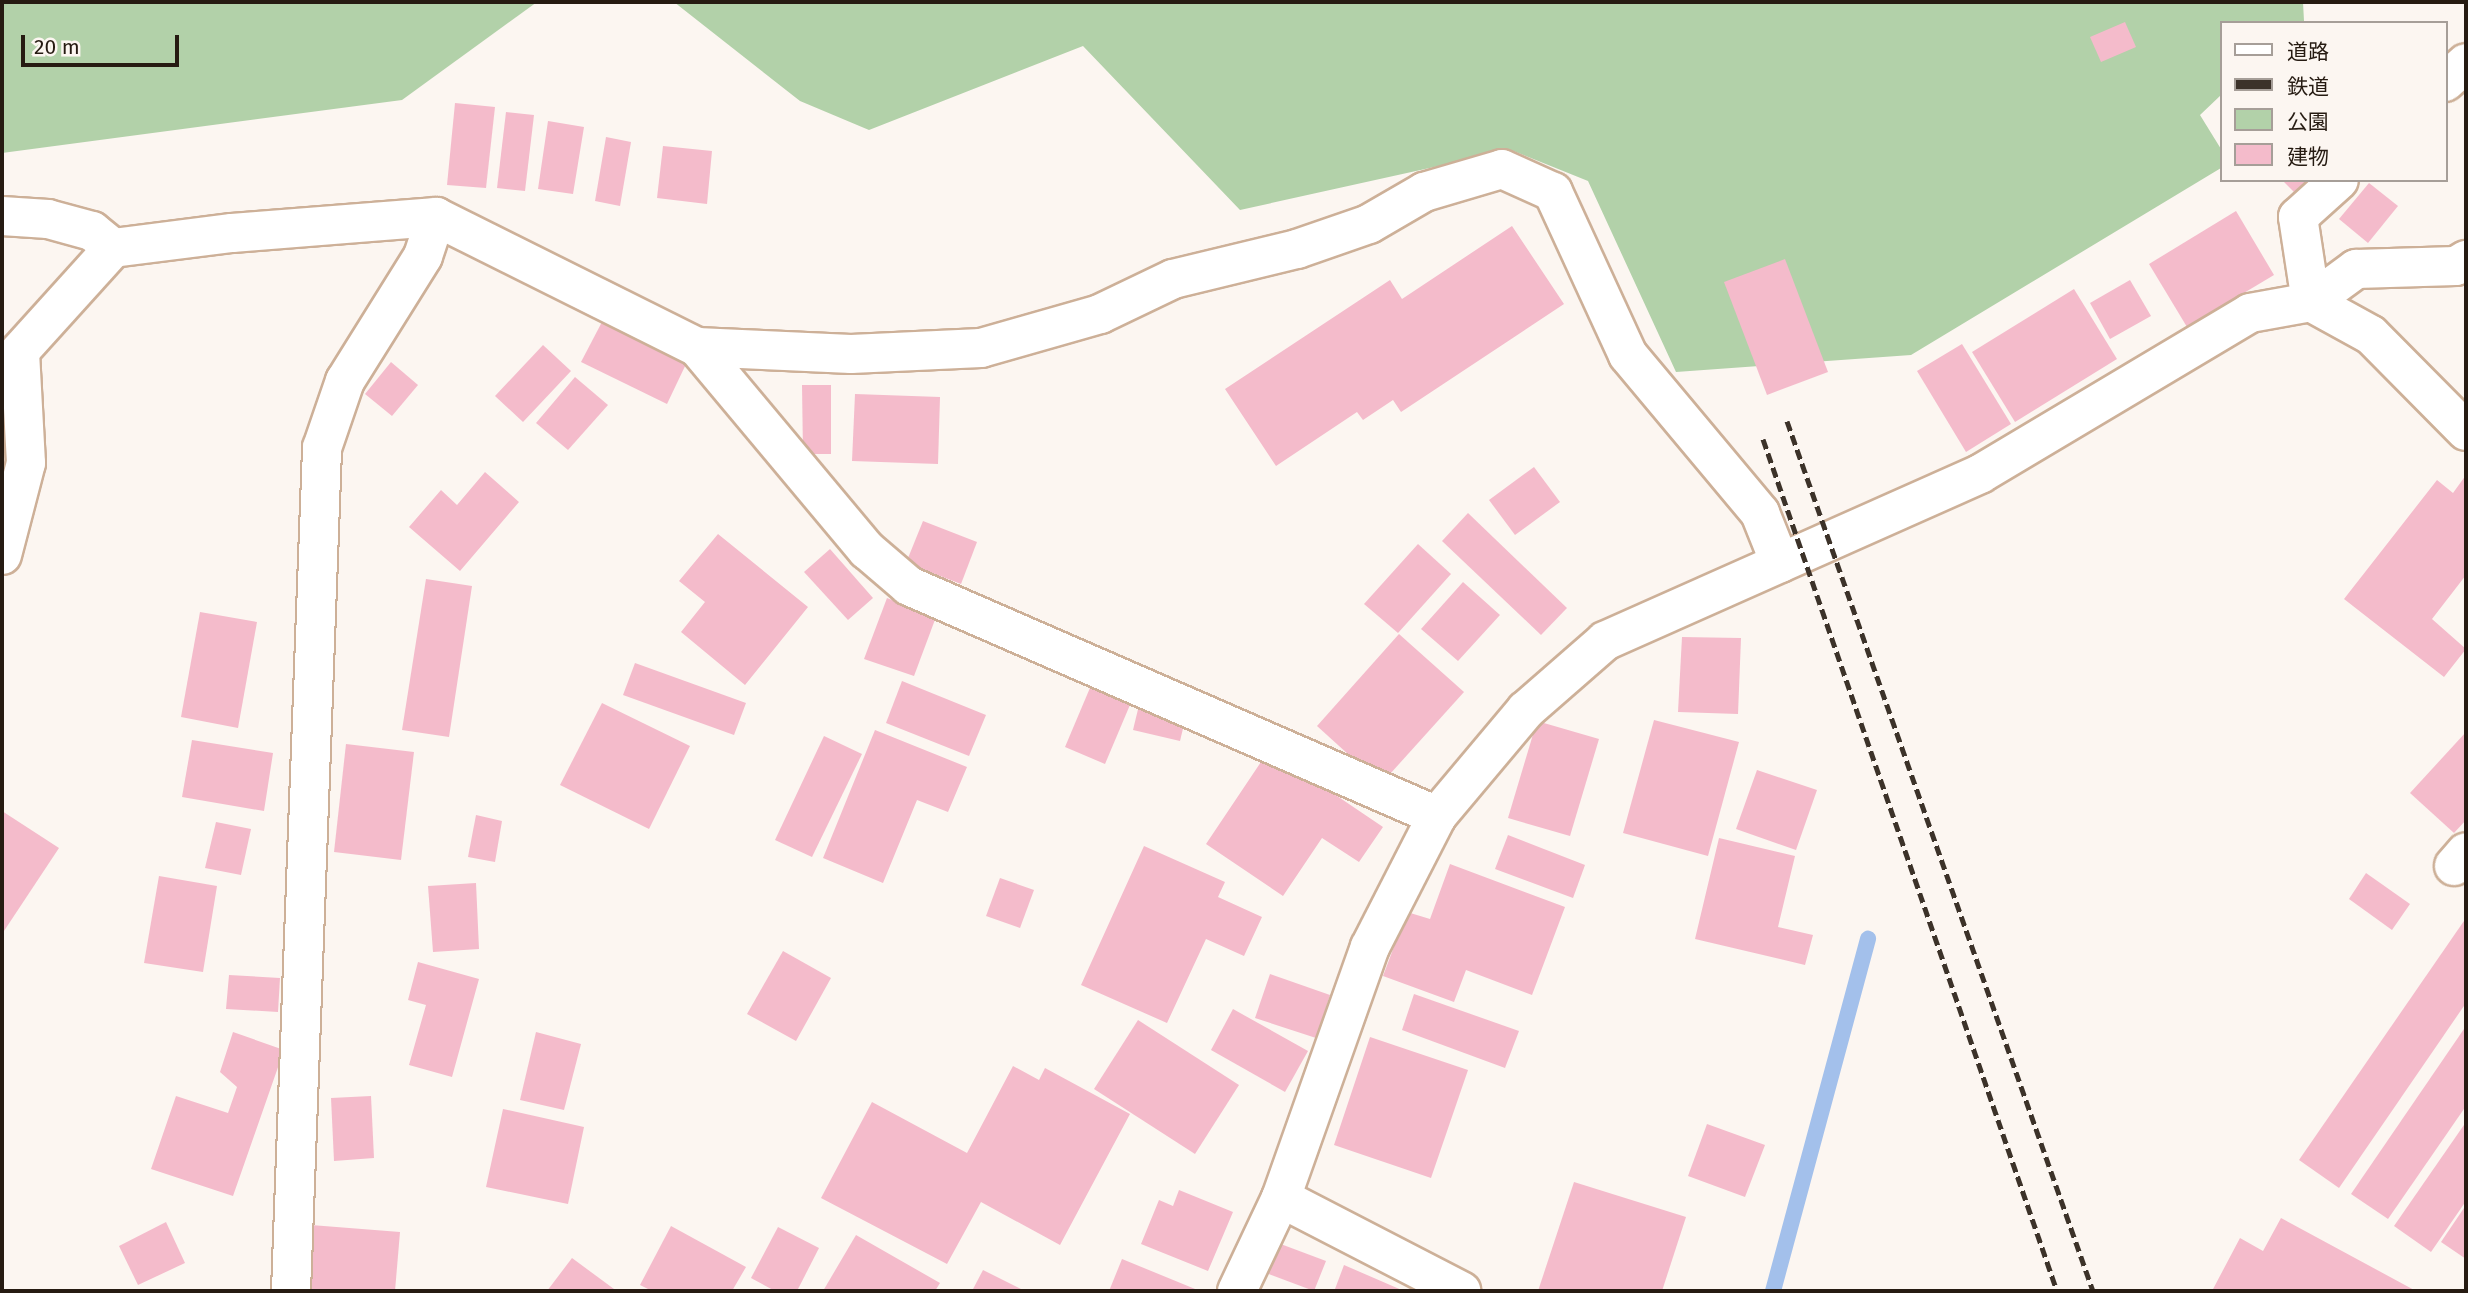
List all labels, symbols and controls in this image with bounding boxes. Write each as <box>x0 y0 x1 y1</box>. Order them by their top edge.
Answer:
scale bar <box>24 21 182 65</box>
legend <box>2220 21 2447 182</box>
text: 20 m <box>34 34 80 60</box>
text: 道路 <box>2287 39 2329 65</box>
text: 鉄道 <box>2287 74 2329 100</box>
text: 公園 <box>2287 109 2329 135</box>
text: 建物 <box>2287 144 2329 170</box>

